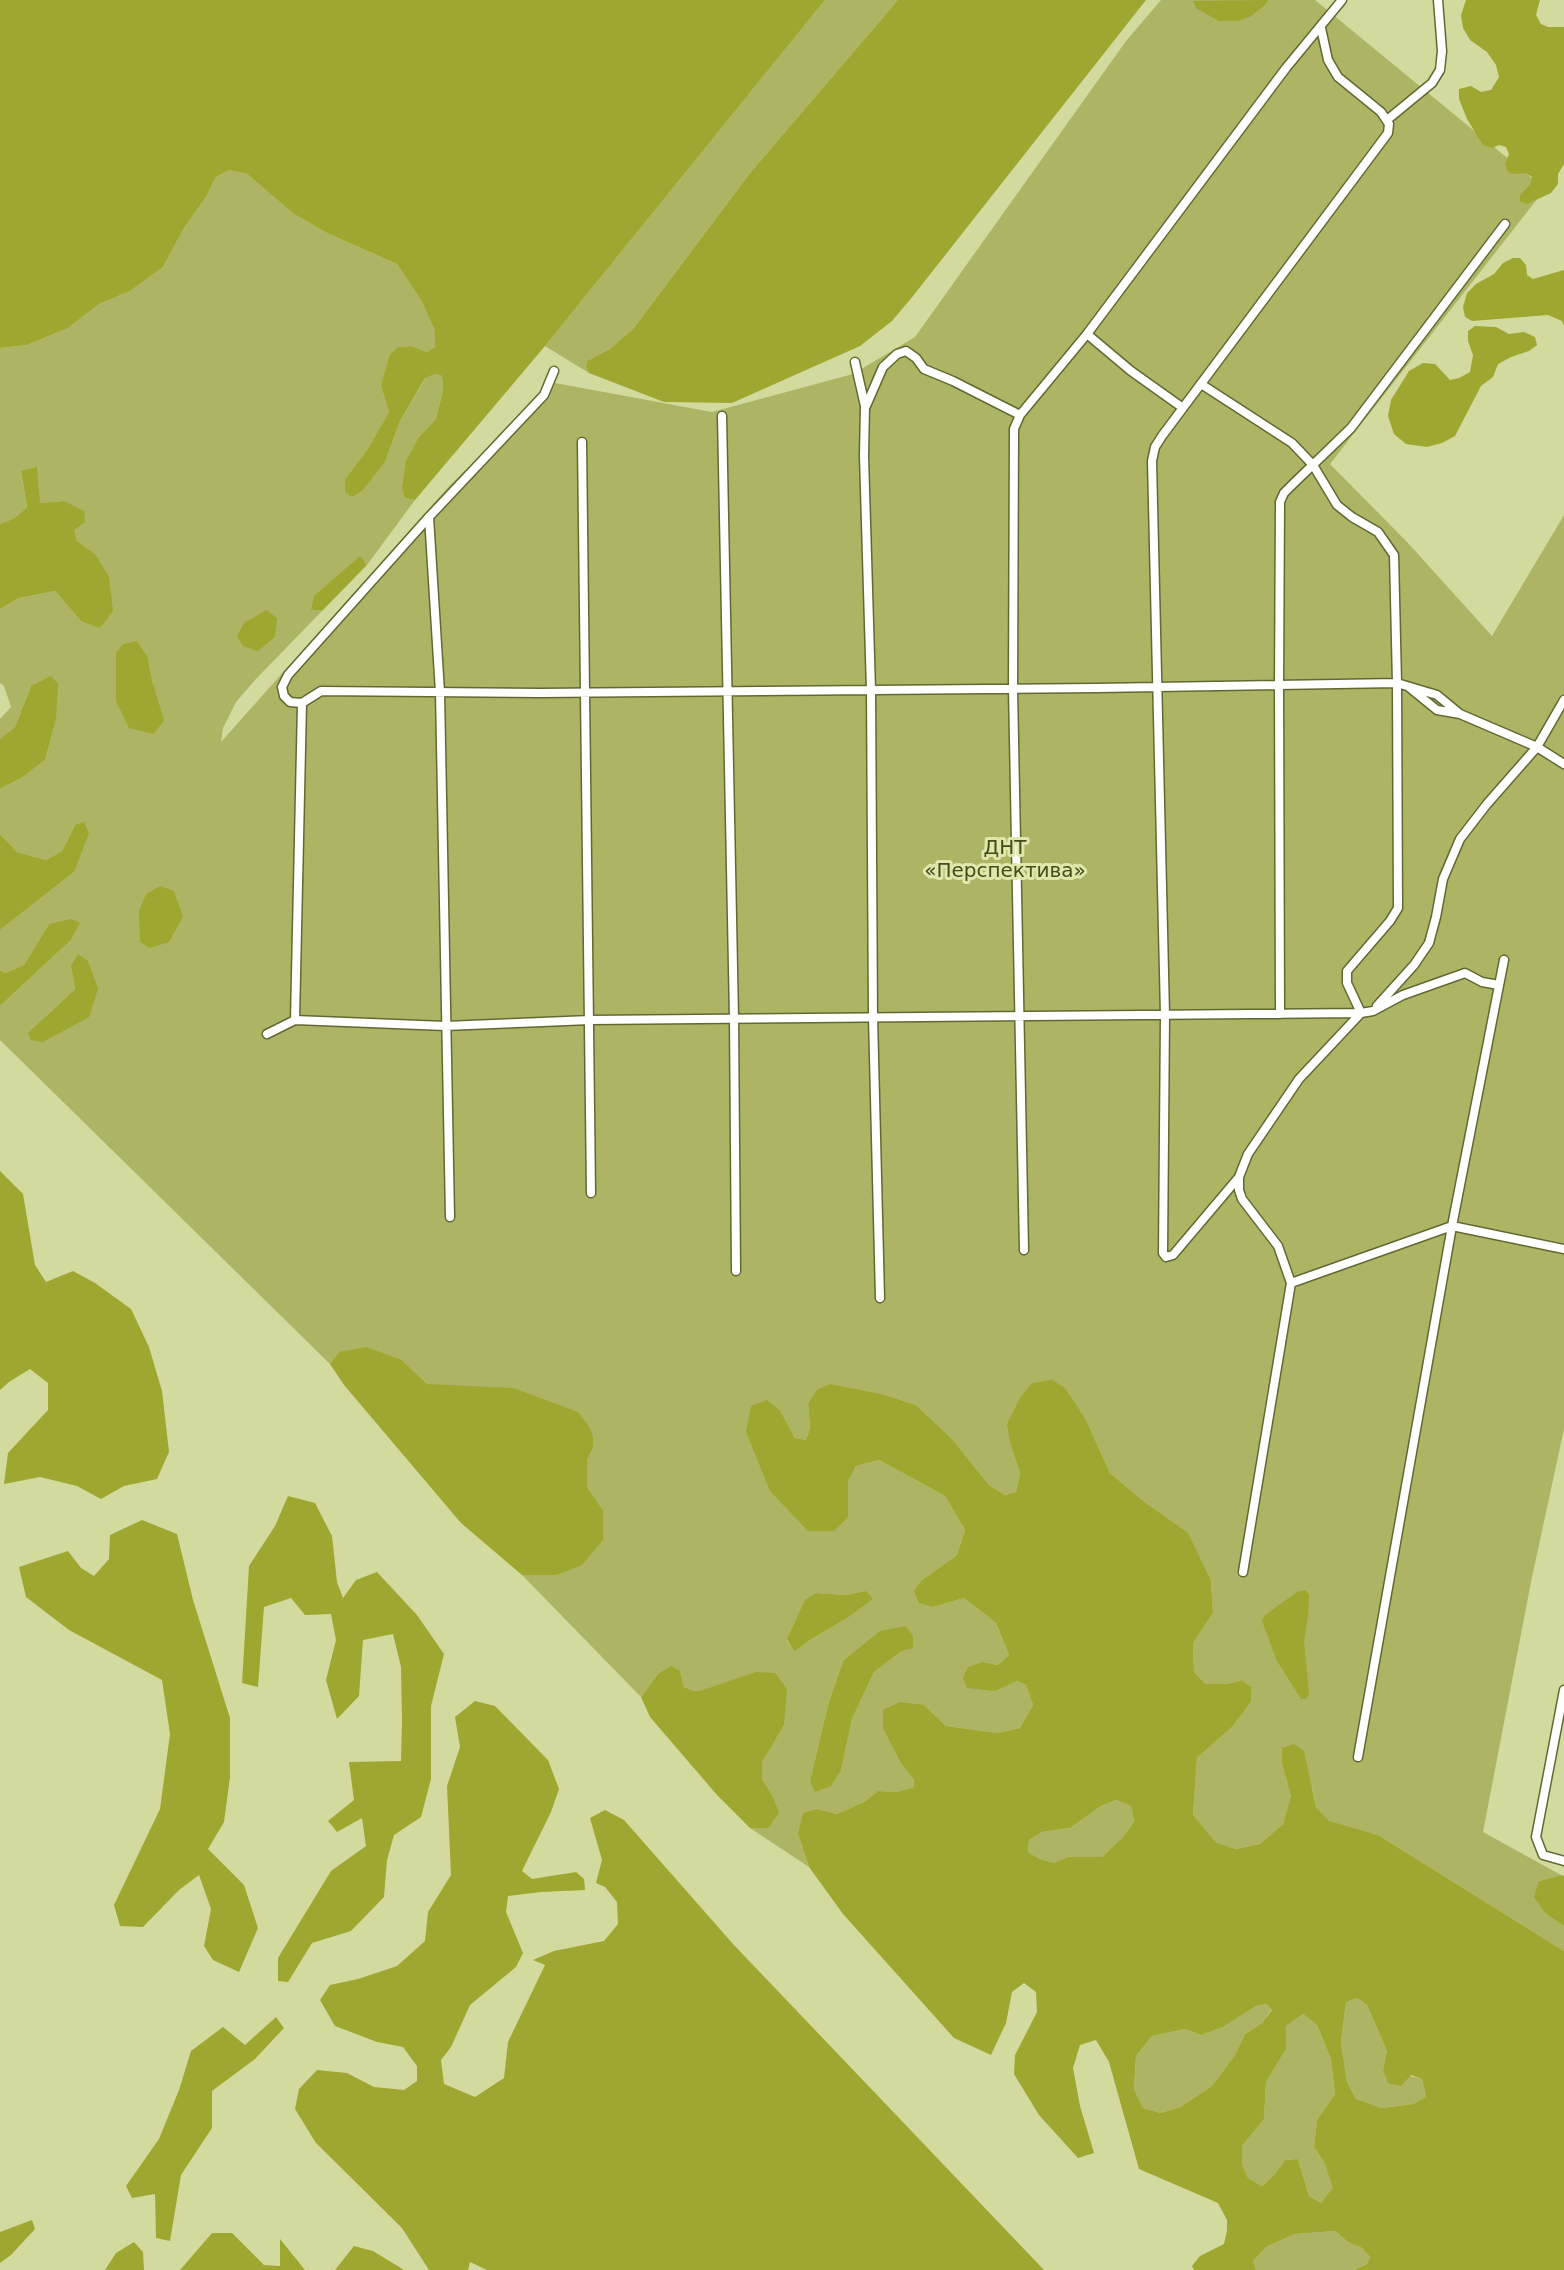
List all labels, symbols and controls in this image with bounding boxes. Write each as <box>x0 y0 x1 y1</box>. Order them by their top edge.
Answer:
park label: ДНТ «Перспектива» <box>924 837 1086 884</box>

